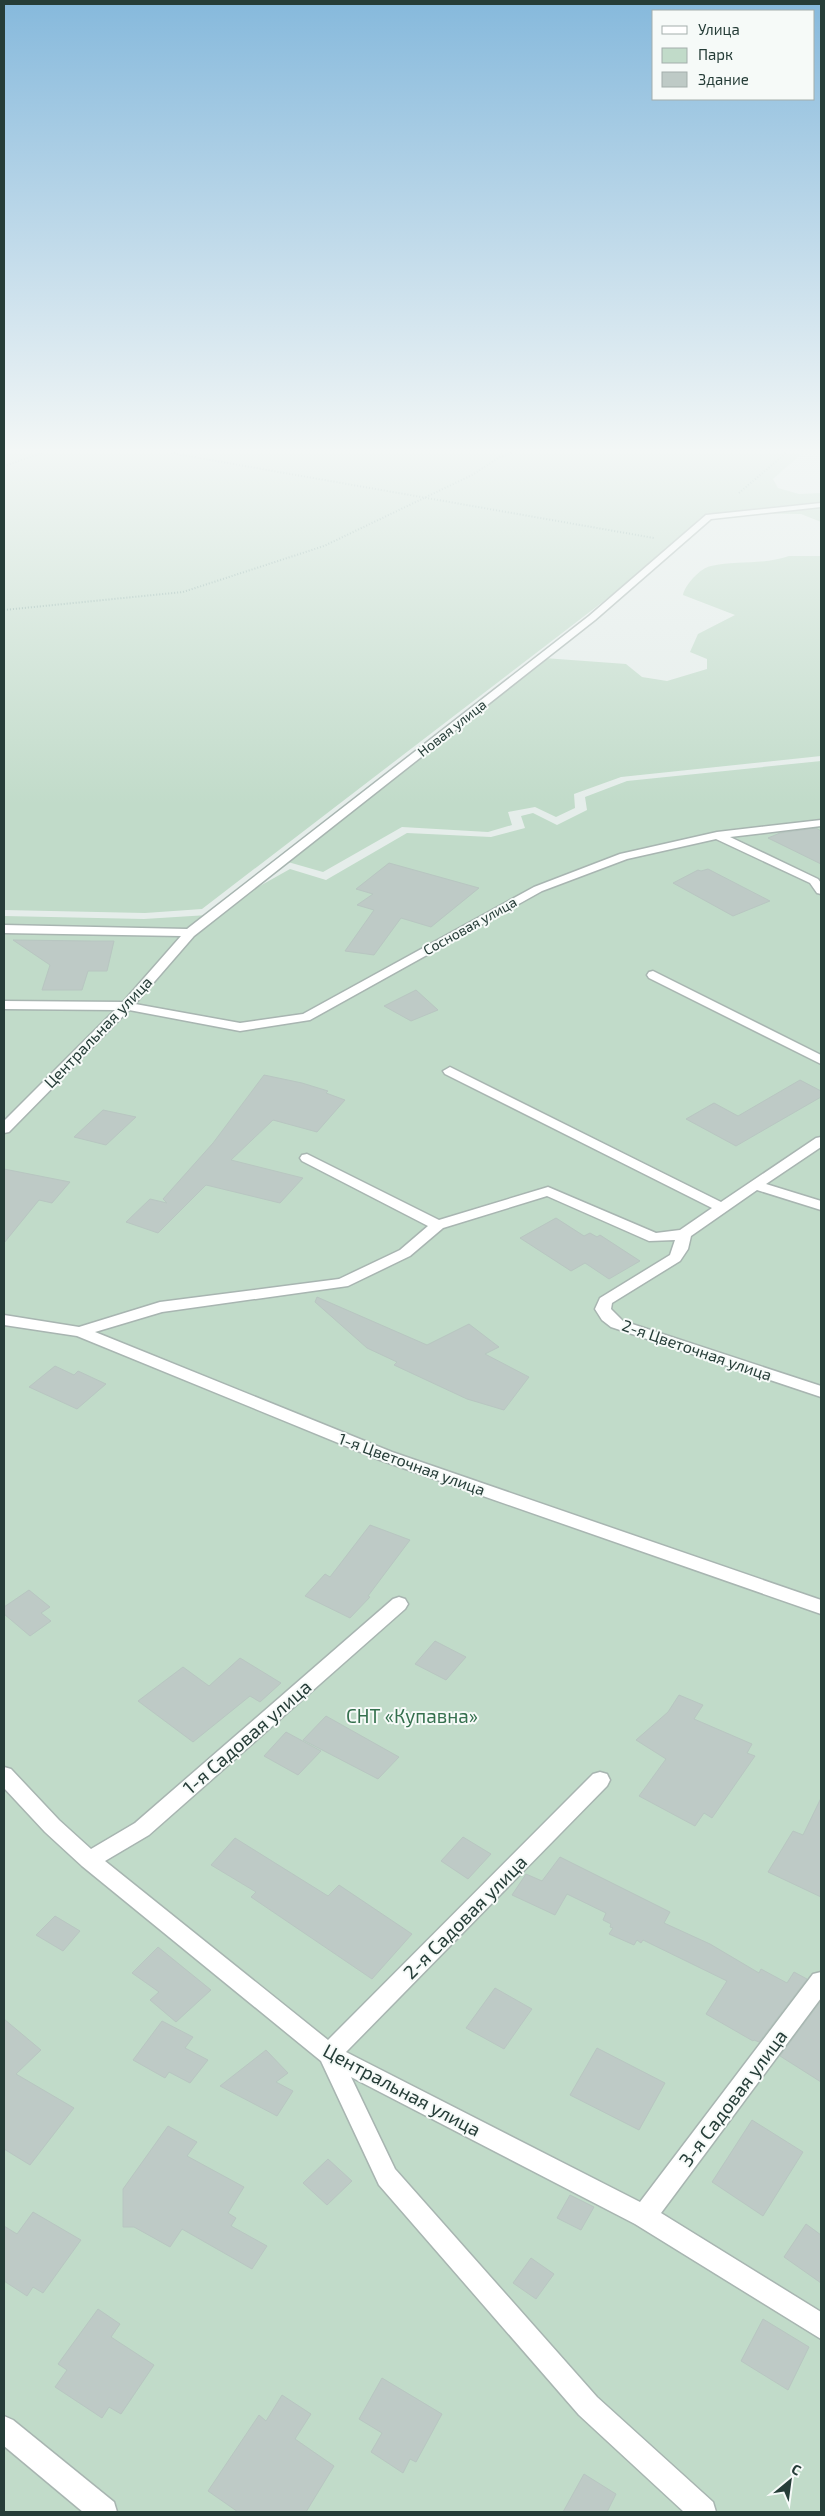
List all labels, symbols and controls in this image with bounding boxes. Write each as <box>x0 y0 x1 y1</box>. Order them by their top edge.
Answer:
legend <box>652 10 815 100</box>
text: Улица <box>698 20 740 38</box>
text: Парк <box>698 45 733 63</box>
text: Здание <box>698 70 749 88</box>
street label: Новая улица <box>414 695 489 760</box>
street label: Сосновая улица <box>420 893 519 958</box>
street label: Центральная улица <box>40 972 156 1092</box>
street label: 2-я Цветочная улица <box>619 1315 775 1385</box>
street label: 1-я Цветочная улица <box>336 1428 488 1500</box>
street label: 1-я Садовая улица <box>178 1675 316 1799</box>
park label: СНТ «Купавна» <box>346 1704 478 1728</box>
street label: 2-я Садовая улица <box>398 1850 532 1984</box>
street label: 3-я Садовая улица <box>674 2025 792 2171</box>
street label: Центральная улица <box>319 2038 485 2142</box>
north arrow <box>765 2456 815 2506</box>
text: С <box>789 2460 804 2479</box>

